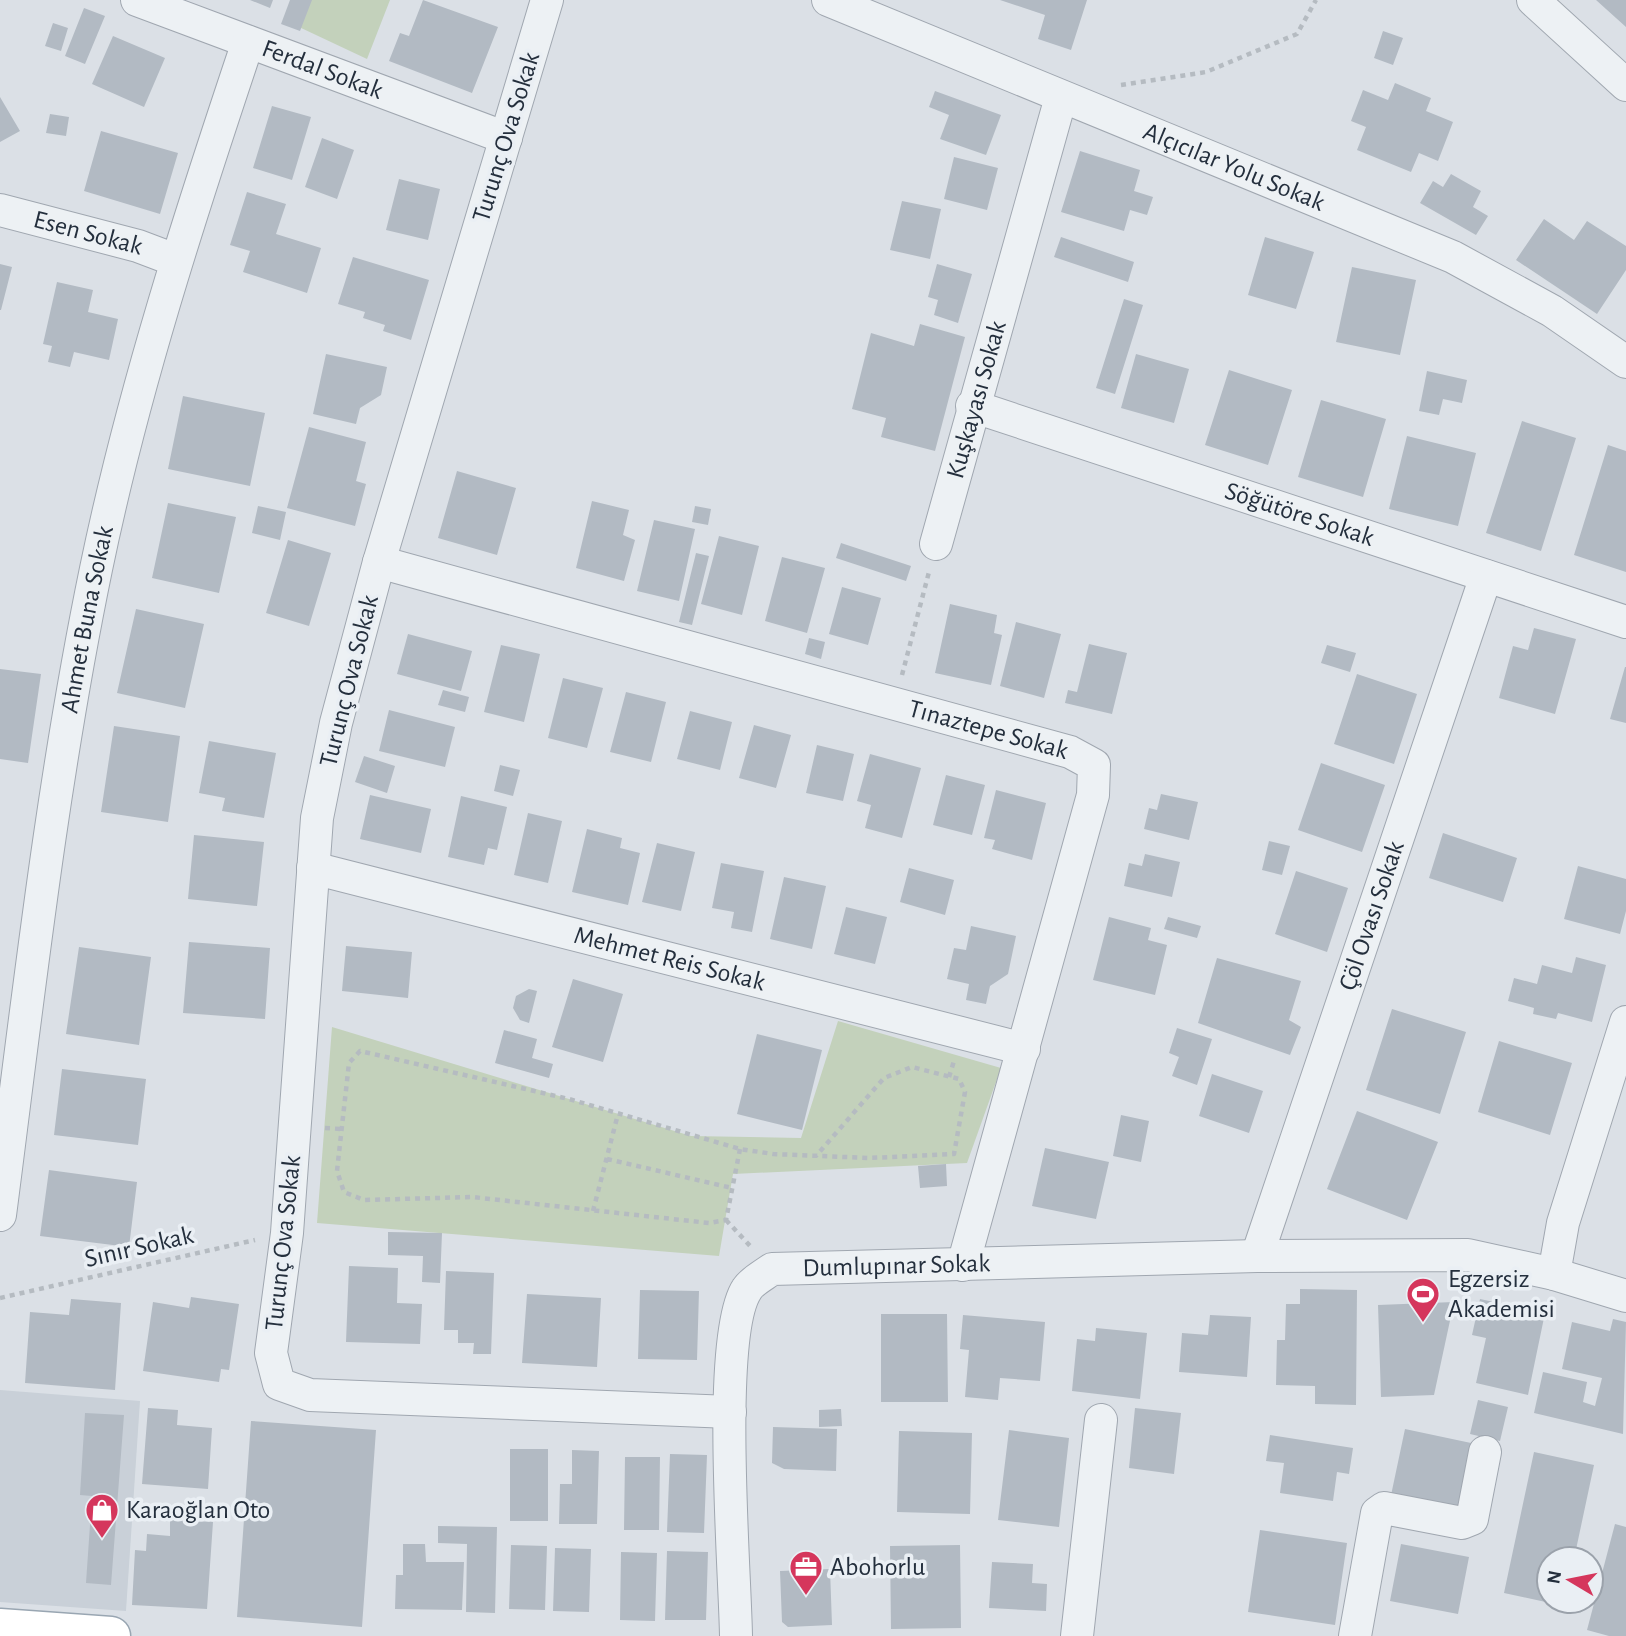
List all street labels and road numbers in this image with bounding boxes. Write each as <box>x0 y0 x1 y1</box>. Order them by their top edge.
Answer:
street label: Ferdal Sokak <box>259 35 386 104</box>
street label: Turunç Ova Sokak <box>468 49 544 225</box>
street label: Alçıcılar Yolu Sokak <box>1140 118 1329 216</box>
street label: Esen Sokak <box>31 206 145 260</box>
street label: Kuşkayası Sokak <box>942 318 1011 481</box>
street label: Söğütöre Sokak <box>1222 477 1378 551</box>
street label: Ahmet Buna Sokak <box>56 523 118 715</box>
street label: Turunç Ova Sokak <box>315 592 383 770</box>
street label: Tınaztepe Sokak <box>906 695 1071 764</box>
street label: Çöl Ovası Sokak <box>1334 838 1409 994</box>
street label: Mehmet Reis Sokak <box>571 922 768 996</box>
street label: Turunç Ova Sokak <box>261 1154 305 1332</box>
street label: Sınır Sokak <box>82 1222 196 1272</box>
street label: Dumlupınar Sokak <box>802 1250 991 1281</box>

